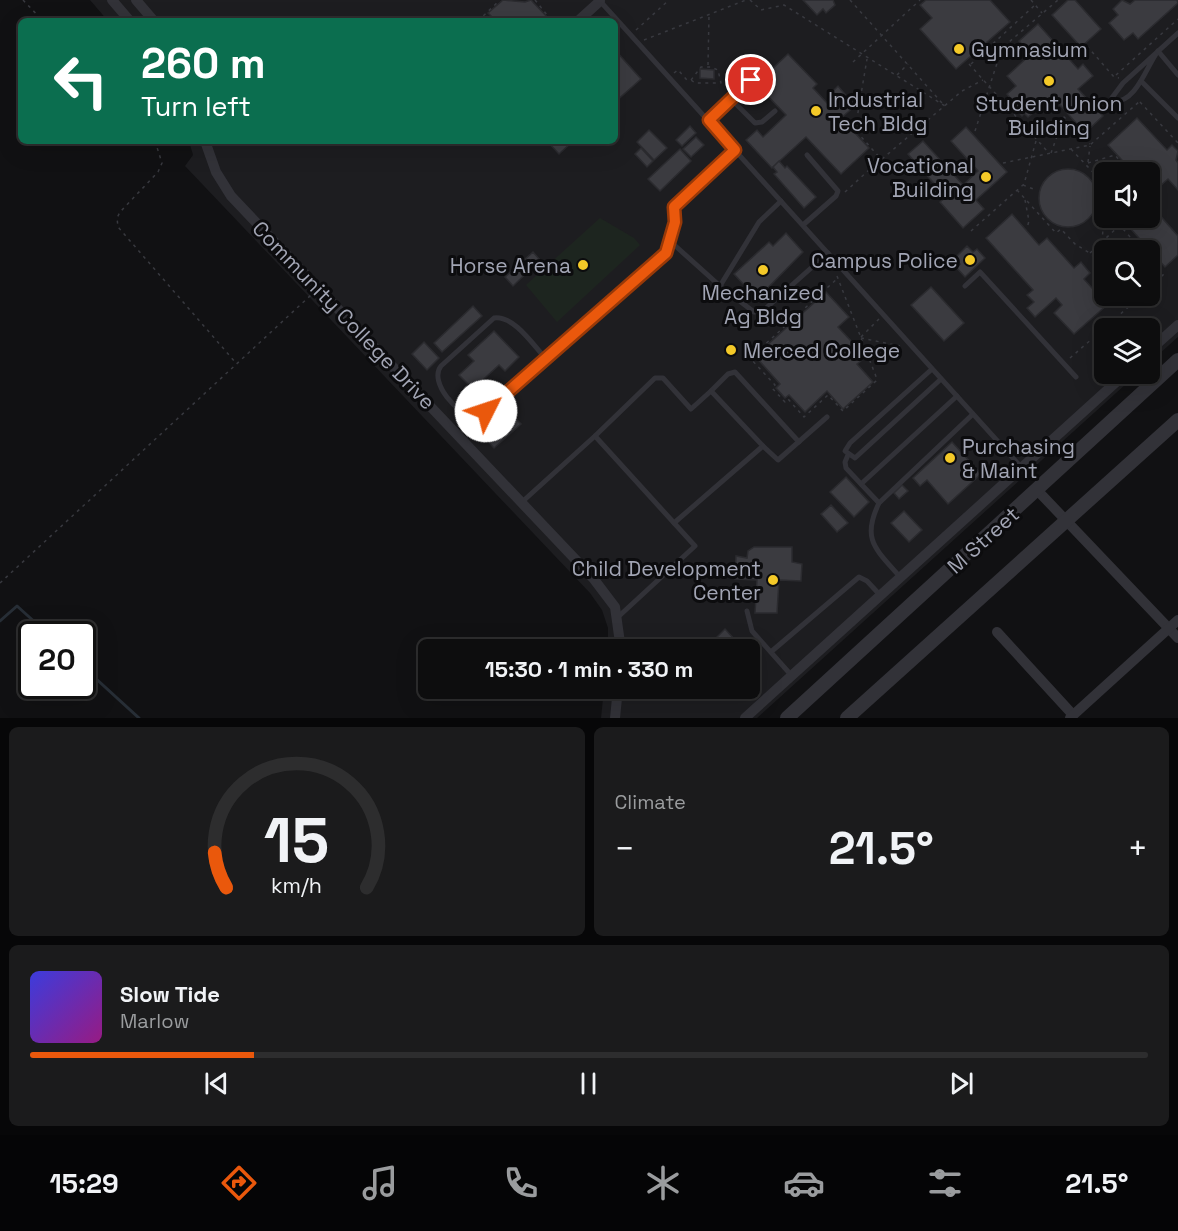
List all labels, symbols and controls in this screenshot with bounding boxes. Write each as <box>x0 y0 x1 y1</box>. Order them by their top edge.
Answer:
place label: Gymnasium <box>971 36 1088 63</box>
text: 260 m <box>141 37 266 90</box>
icon: left <box>42 42 120 120</box>
marker: Gymnasium <box>952 42 966 56</box>
pin <box>725 54 776 105</box>
icon: arrive <box>734 63 767 96</box>
marker: Student Union Building <box>1042 74 1056 88</box>
place label: Industrial Tech Bldg <box>828 86 928 137</box>
text: Turn left <box>141 89 251 124</box>
place label: Student Union Building <box>976 90 1122 141</box>
marker: Industrial Tech Bldg <box>809 104 823 118</box>
place label: Vocational Building <box>867 152 974 203</box>
map controls <box>1094 162 1160 384</box>
button: sound <box>1094 162 1160 228</box>
marker: Vocational Building <box>979 170 993 184</box>
street label: Community College Drive <box>247 215 441 415</box>
button: search <box>1094 240 1160 306</box>
place label: Campus Police <box>811 247 958 274</box>
place label: Horse Arena <box>450 252 571 279</box>
marker: Campus Police <box>963 253 977 267</box>
marker: Horse Arena <box>576 258 590 272</box>
marker: Mechanized Ag Bldg <box>756 263 770 277</box>
place label: Mechanized Ag Bldg <box>702 279 824 330</box>
button: layers <box>1094 318 1160 384</box>
place label: Merced College <box>743 337 900 364</box>
marker: Merced College <box>724 343 738 357</box>
position arrow <box>454 379 518 443</box>
place label: Purchasing & Maint <box>962 433 1075 484</box>
marker: Purchasing & Maint <box>943 451 957 465</box>
street label: M Street <box>941 501 1025 579</box>
place label: Child Development Center <box>572 555 761 606</box>
marker: Child Development Center <box>766 573 780 587</box>
speed limit sign: 20 <box>18 621 96 699</box>
text: 15:30 · 1 min · 330 m <box>485 655 693 683</box>
text: Climate <box>615 789 686 815</box>
text: 15 <box>264 801 330 880</box>
text: 21.5° <box>829 820 934 877</box>
text: − <box>615 828 635 870</box>
text: + <box>1128 828 1148 870</box>
text: km/h <box>271 873 322 900</box>
text: Slow Tide <box>120 980 220 1008</box>
text: Marlow <box>120 1008 189 1034</box>
icon: previous <box>200 1067 233 1100</box>
icon: pause <box>572 1067 605 1100</box>
icon: next <box>945 1067 978 1100</box>
icon: directions <box>218 1162 260 1204</box>
icon: music <box>359 1162 401 1204</box>
icon: phone <box>500 1162 542 1204</box>
icon: climate <box>642 1162 684 1204</box>
icon: car <box>783 1162 825 1204</box>
icon: filters <box>924 1162 966 1204</box>
text: 15:29 <box>50 1166 119 1201</box>
text: 21.5° <box>1065 1166 1128 1201</box>

